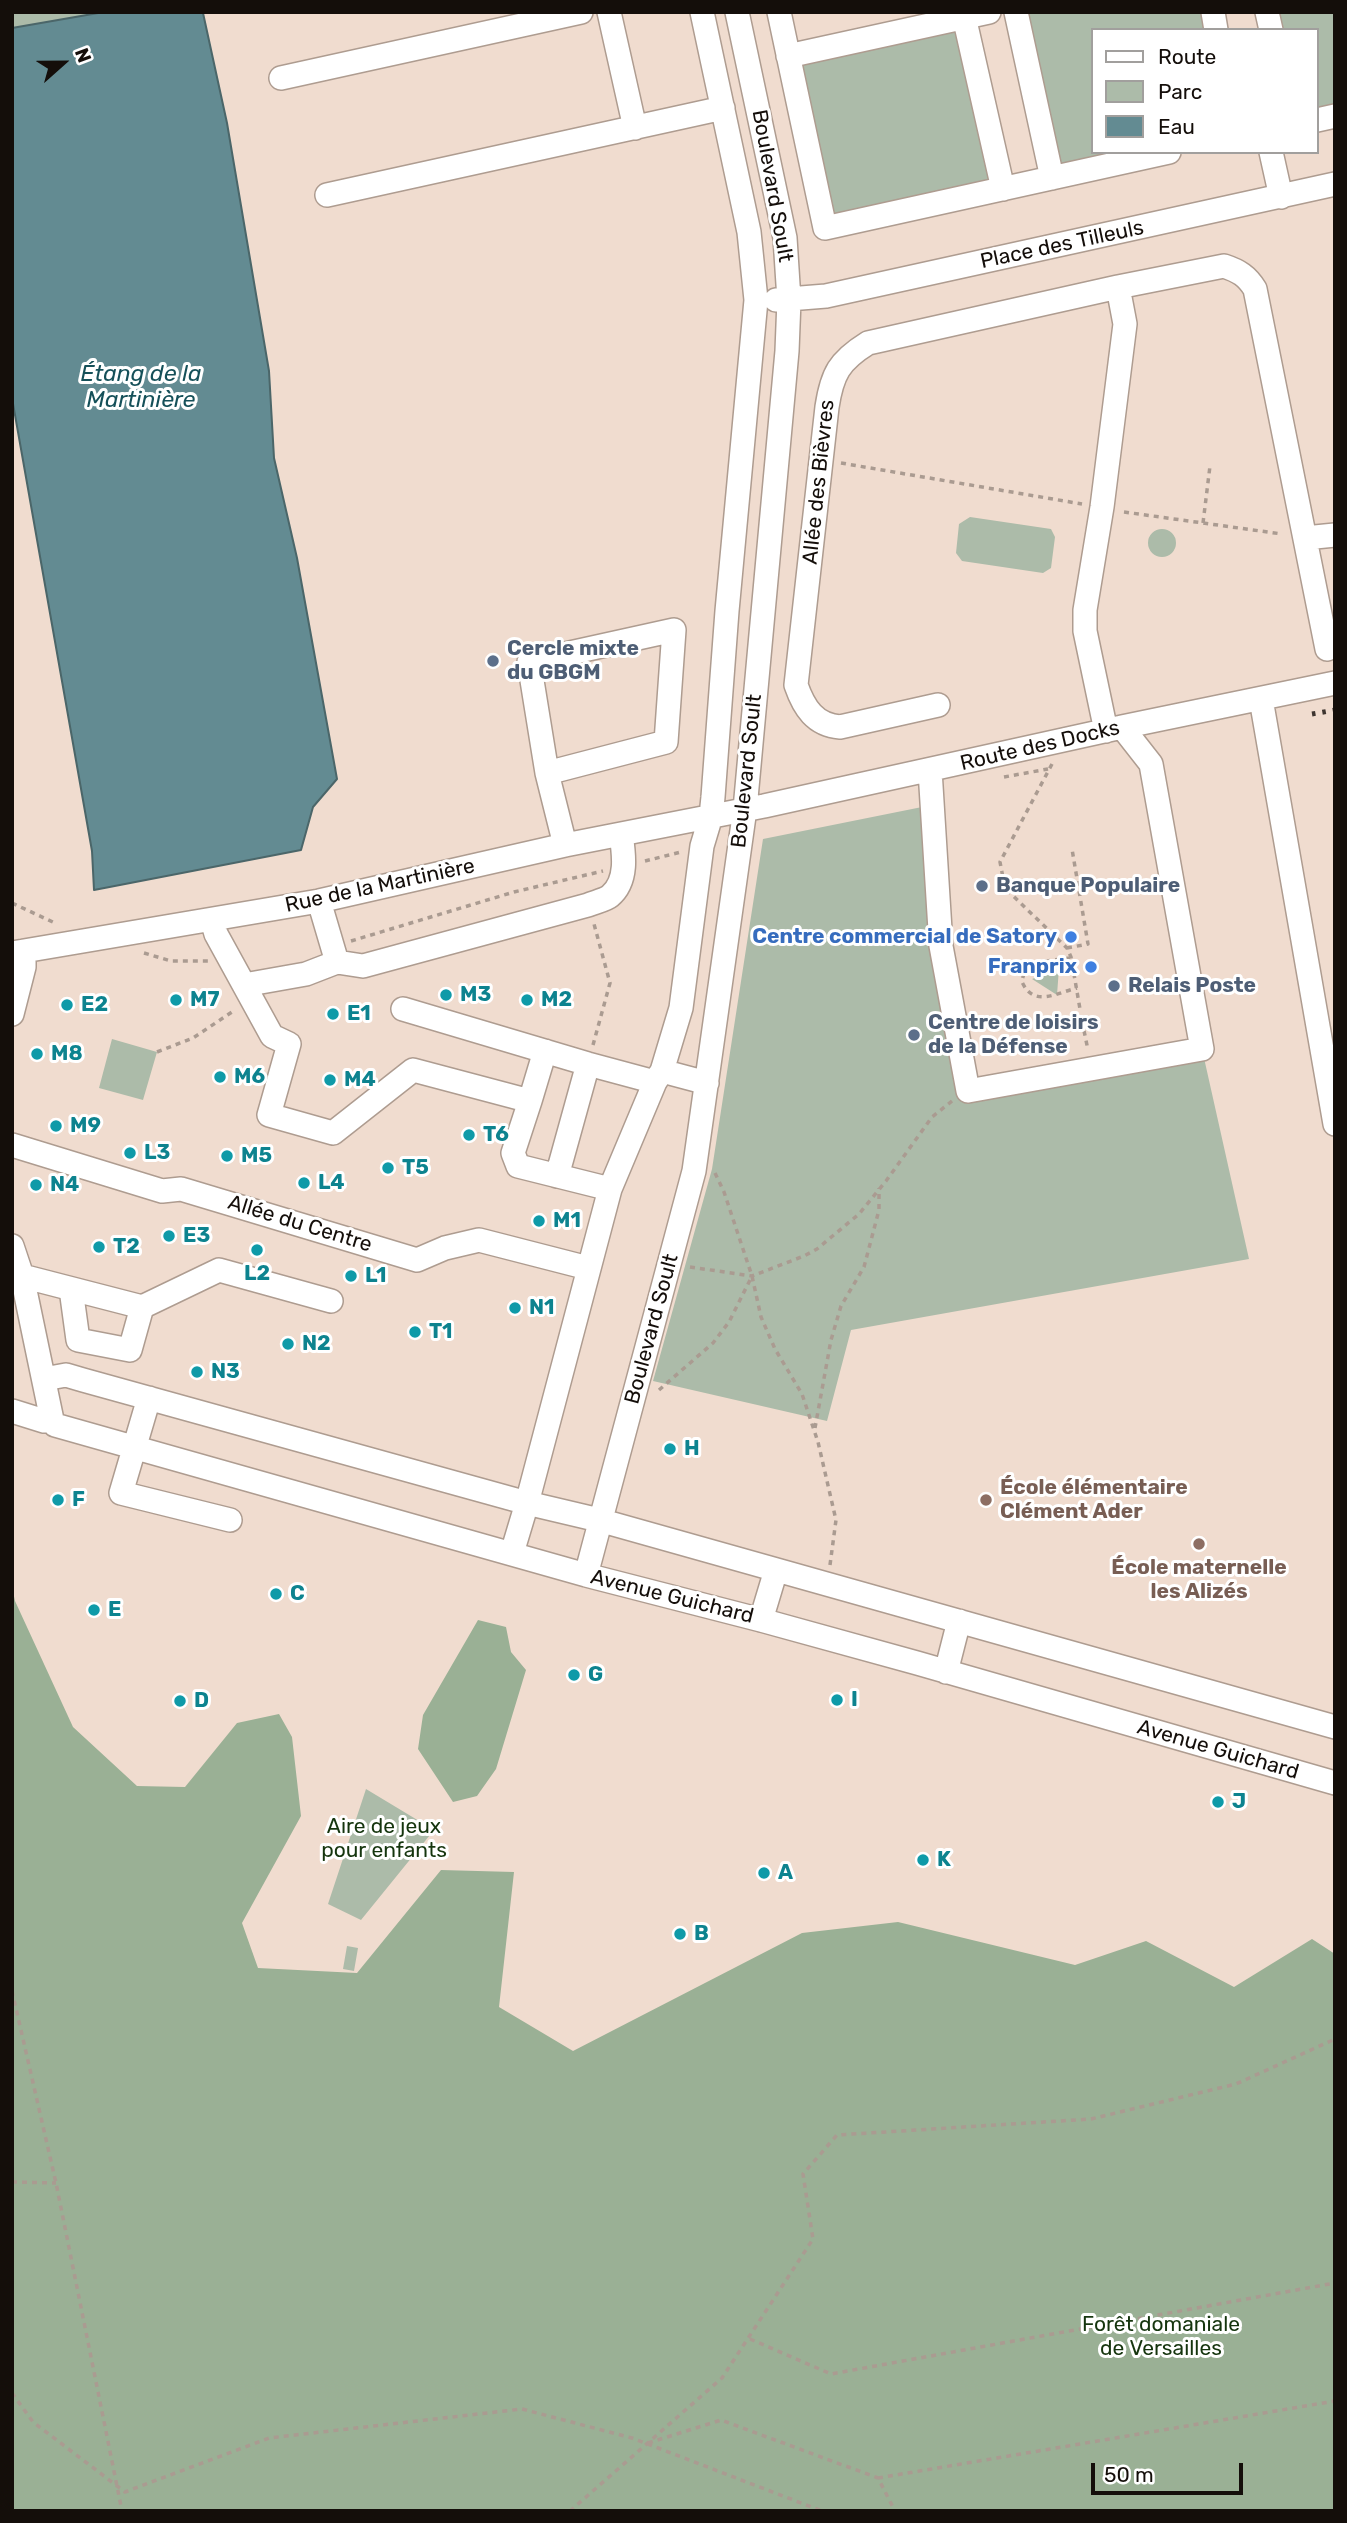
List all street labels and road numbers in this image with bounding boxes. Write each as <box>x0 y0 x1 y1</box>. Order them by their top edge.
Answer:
street label: Boulevard Soult <box>746 108 798 264</box>
street label: Place des Tilleuls <box>978 215 1146 275</box>
street label: Allée des Bièvres <box>798 398 840 566</box>
street label: Boulevard Soult <box>726 693 768 849</box>
street label: Route des Docks <box>958 715 1122 777</box>
street label: Rue de la Martinière <box>283 854 477 918</box>
street label: Allée du Centre <box>225 1190 375 1258</box>
street label: Boulevard Soult <box>620 1251 684 1407</box>
street label: Avenue Guichard <box>588 1565 756 1629</box>
street label: Avenue Guichard <box>1134 1715 1302 1785</box>

